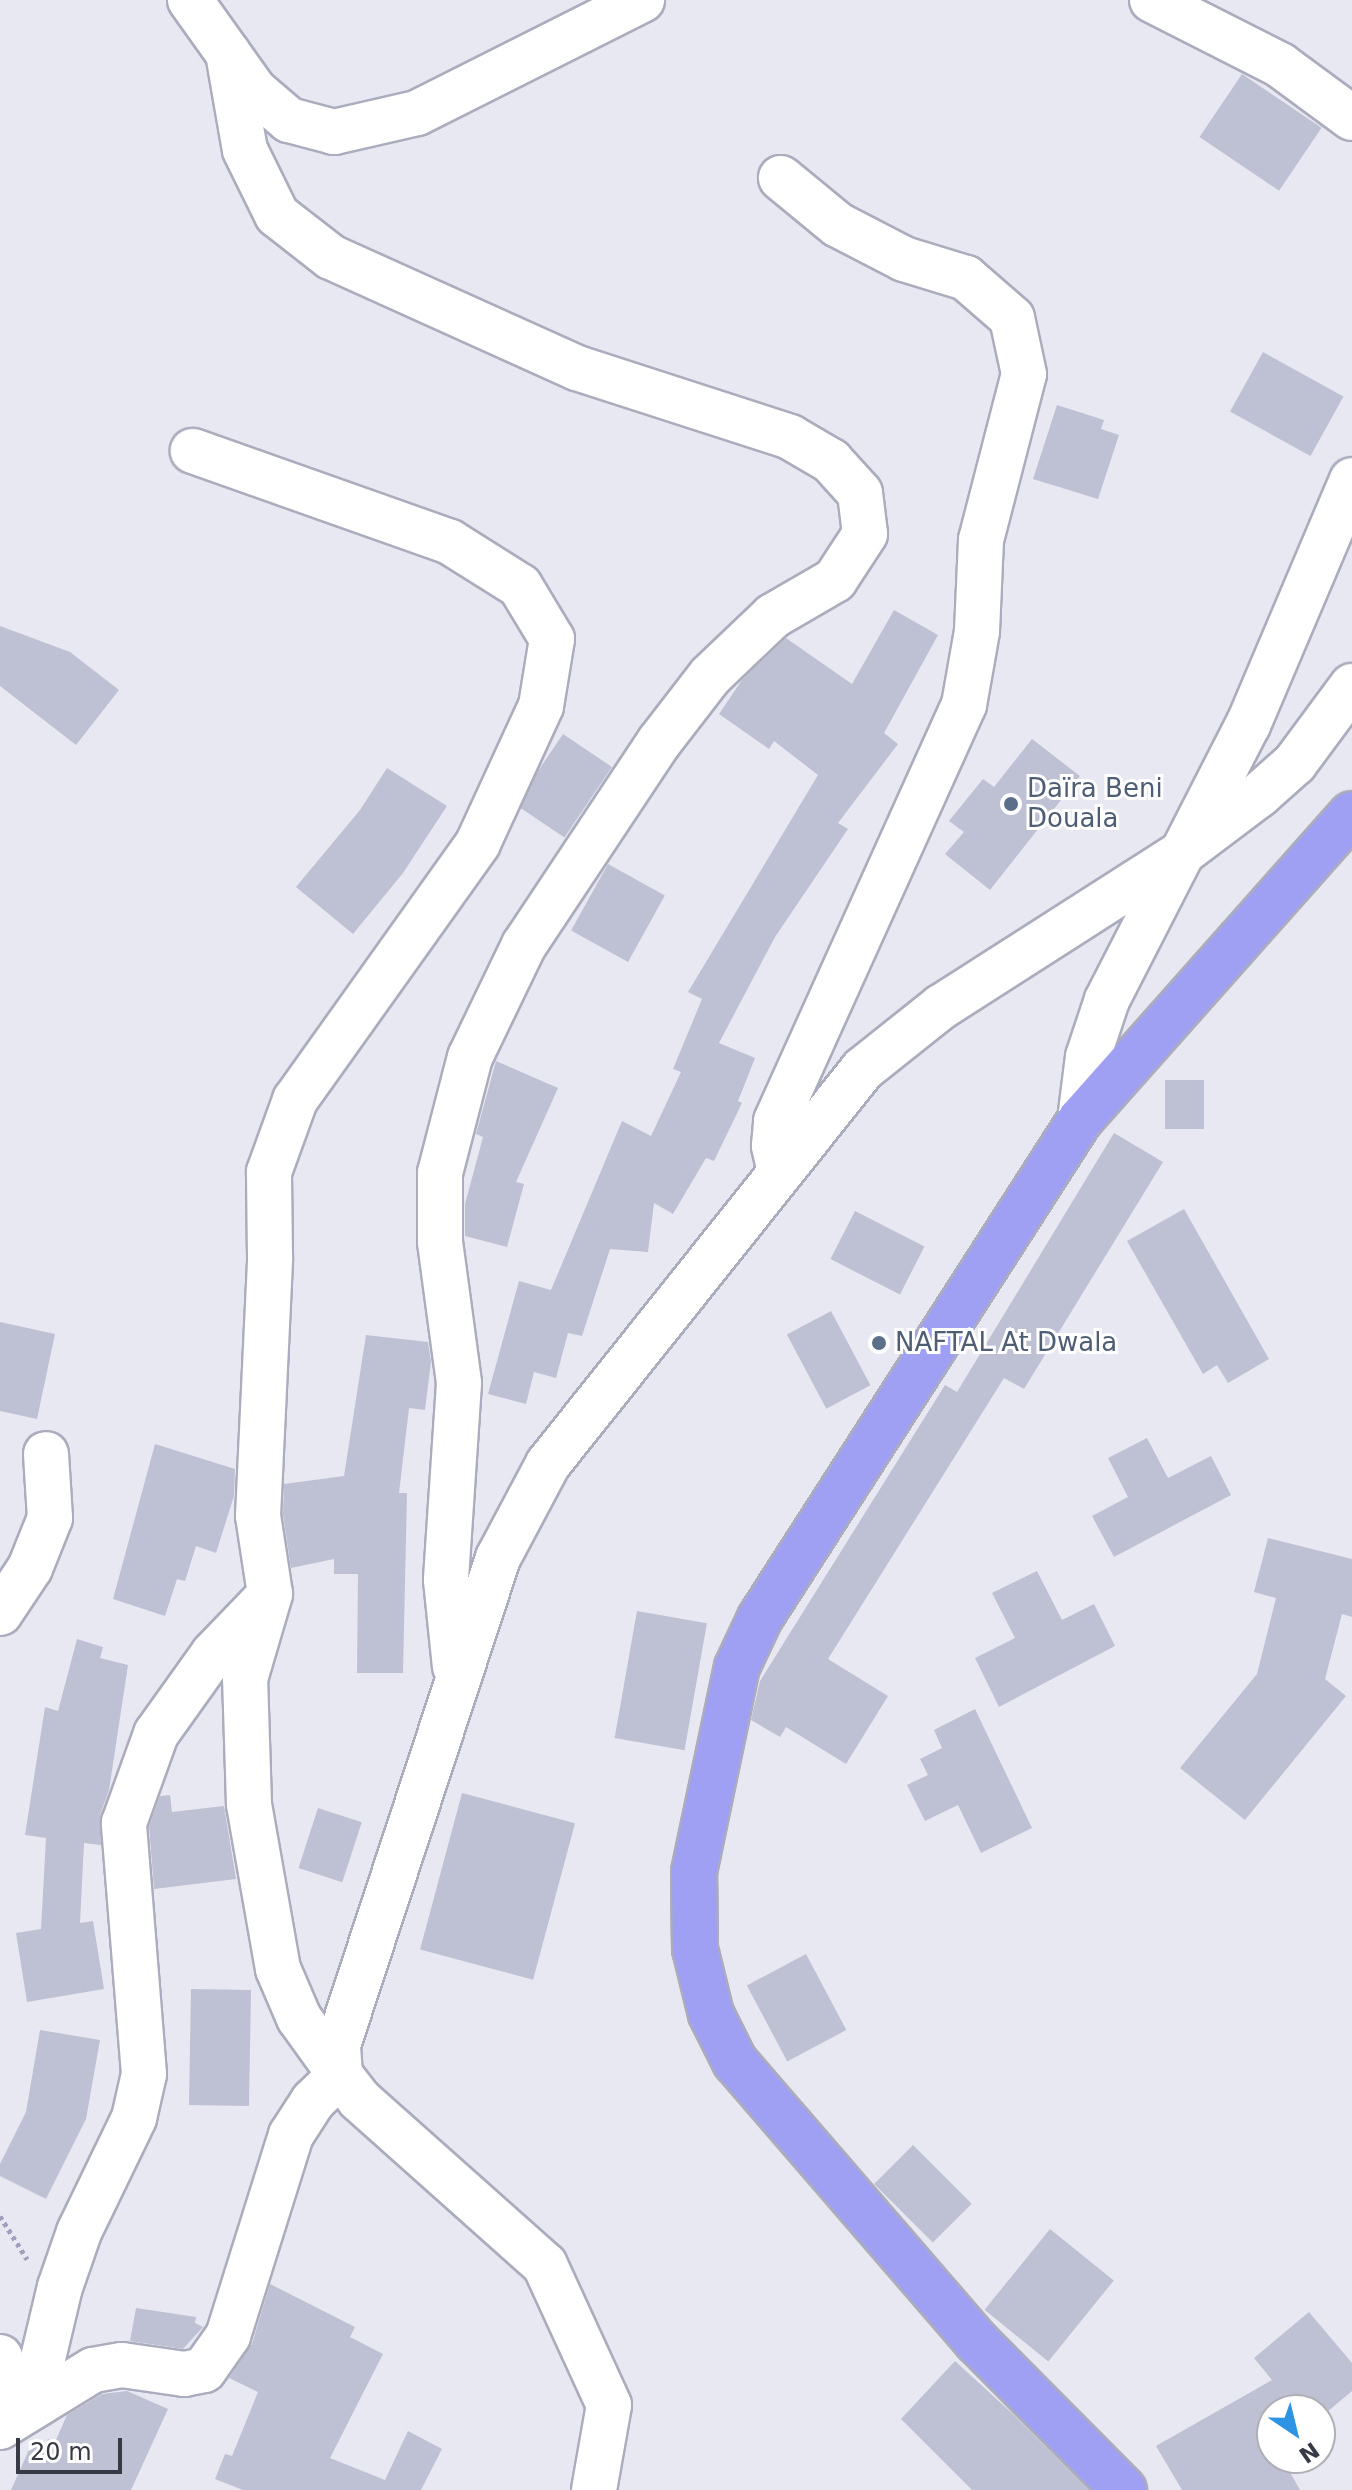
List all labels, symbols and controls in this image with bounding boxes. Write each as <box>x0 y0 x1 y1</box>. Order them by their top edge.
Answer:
place label: Daïra Beni Douala <box>1027 773 1163 834</box>
marker: Daïra Beni Douala <box>1002 795 1020 813</box>
place label: NAFTAL At Dwala <box>895 1327 1117 1359</box>
marker: NAFTAL At Dwala <box>870 1334 888 1352</box>
north arrow <box>1256 2394 1336 2474</box>
scale bar <box>20 2422 126 2472</box>
text: N <box>1294 2437 1324 2468</box>
text: 20 m <box>30 2438 92 2466</box>

